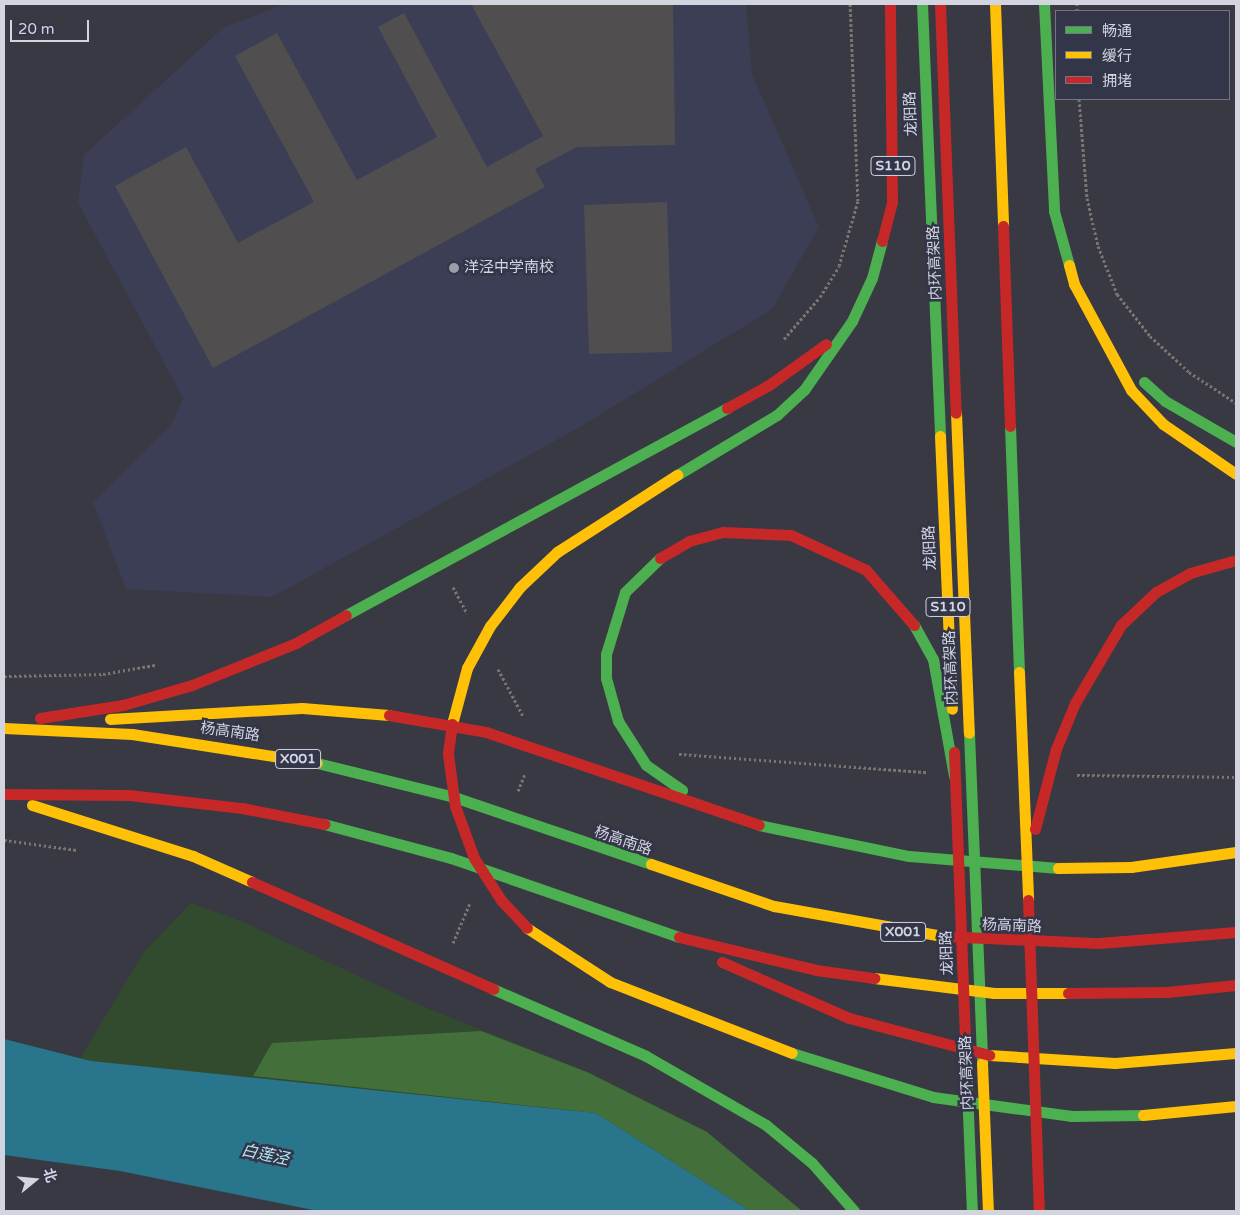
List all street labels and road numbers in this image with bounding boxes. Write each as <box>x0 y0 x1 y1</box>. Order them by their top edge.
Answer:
street label: 龙阳路 <box>901 91 921 137</box>
road number: S110 <box>870 154 916 178</box>
street label: 内环高架路 <box>925 225 945 301</box>
street label: 龙阳路 <box>920 525 940 571</box>
road number: S110 <box>926 596 970 618</box>
street label: 内环高架路 <box>941 630 961 706</box>
street label: 杨高南路 <box>199 719 261 745</box>
road number: X001 <box>274 748 322 771</box>
street label: 杨高南路 <box>592 823 654 859</box>
street label: 杨高南路 <box>982 916 1042 936</box>
road number: X001 <box>879 920 927 944</box>
street label: 龙阳路 <box>937 930 957 976</box>
street label: 内环高架路 <box>957 1035 977 1111</box>

